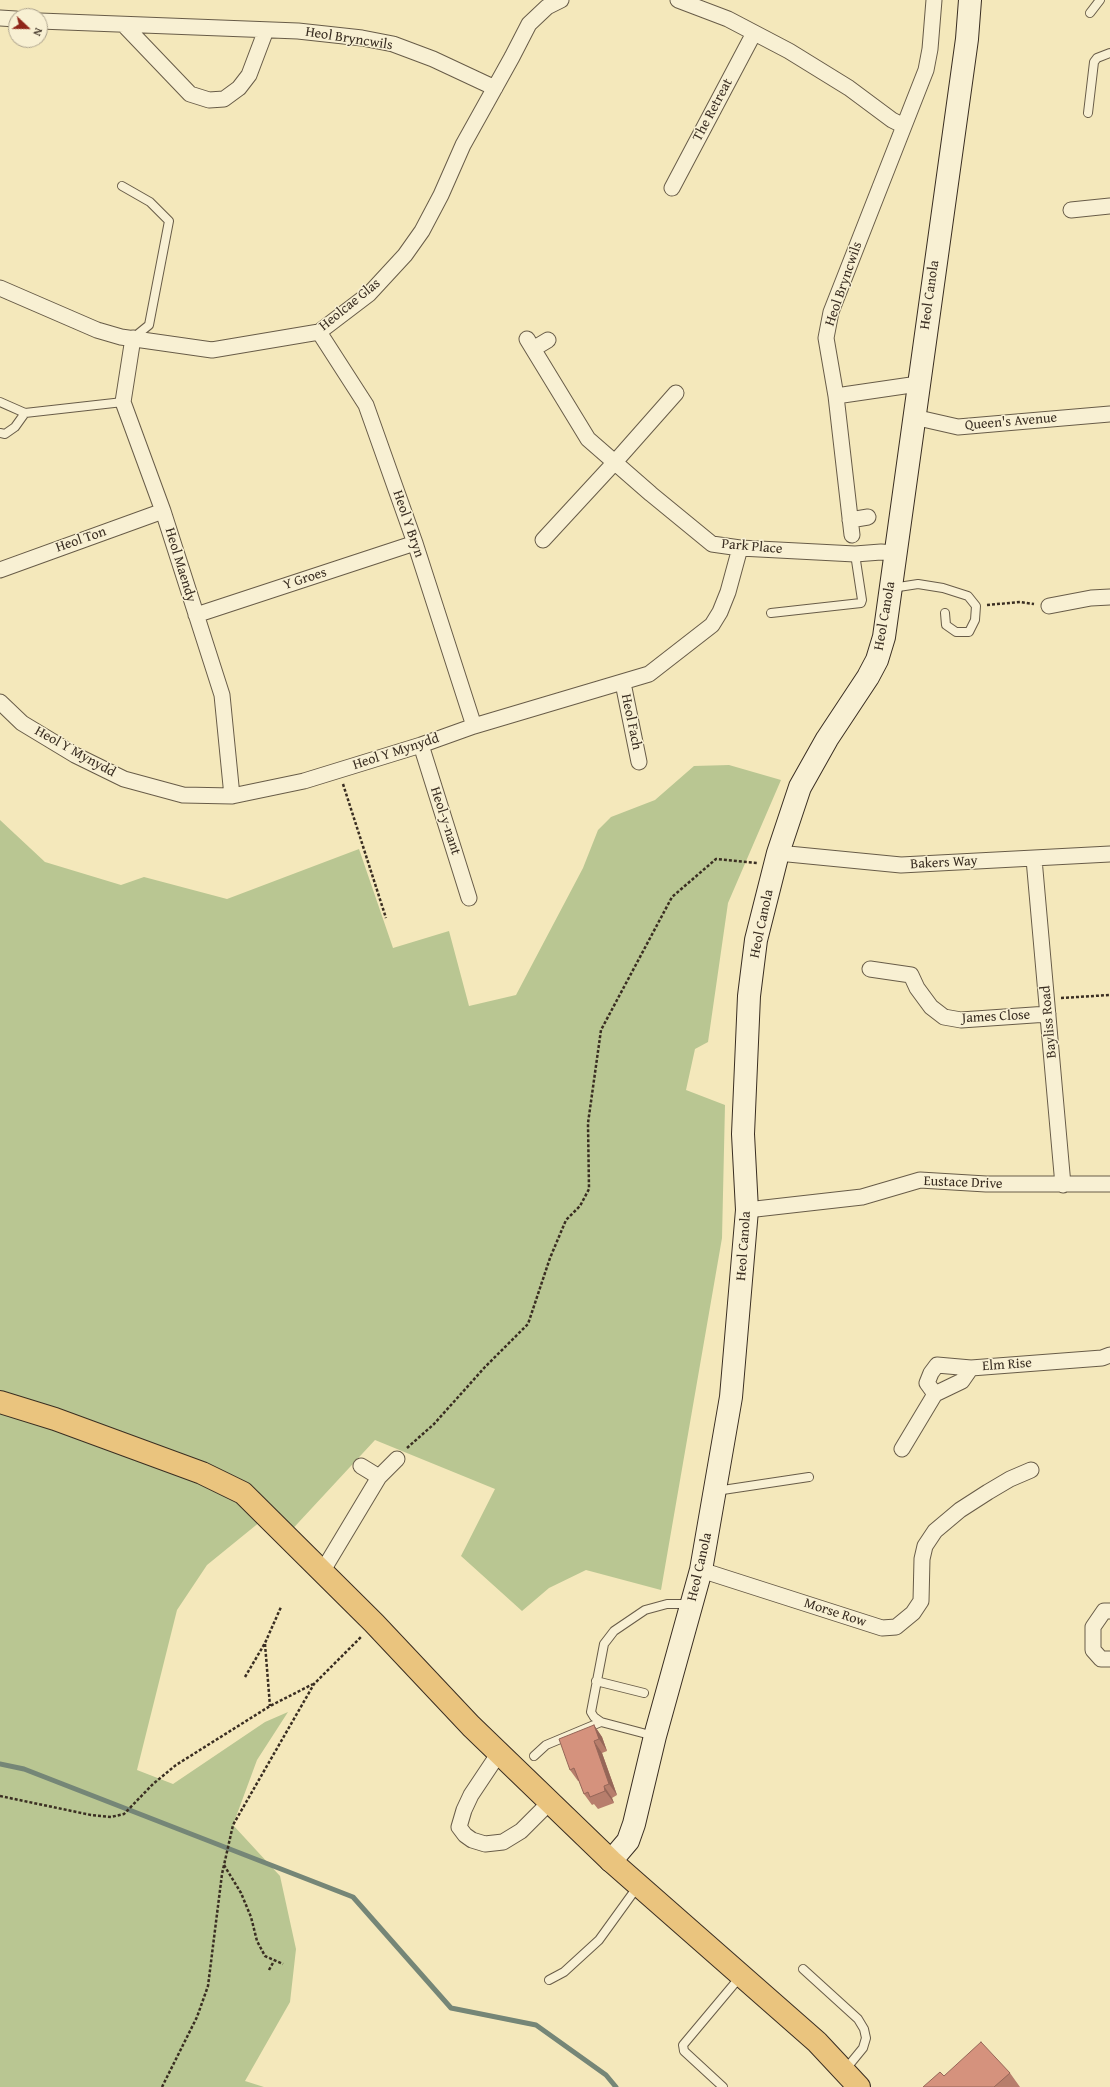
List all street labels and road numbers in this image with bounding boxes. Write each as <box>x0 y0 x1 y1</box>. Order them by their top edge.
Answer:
street label: Heol Bryncwils <box>304 24 394 54</box>
street label: The Retreat <box>689 76 737 144</box>
street label: Heol Bryncwils <box>822 240 866 328</box>
street label: Heol Canola <box>917 259 943 331</box>
street label: Heolcae Glas <box>316 275 384 335</box>
street label: Queen's Avenue <box>964 410 1058 434</box>
street label: Heol Y Bryn <box>389 488 427 560</box>
street label: Heol Ton <box>54 524 108 556</box>
street label: Heol Maendy <box>161 526 199 604</box>
street label: Park Place <box>721 536 783 558</box>
street label: Y Groes <box>281 564 329 594</box>
street label: Heol Canola <box>871 580 899 652</box>
street label: Heol Fach <box>617 692 645 752</box>
street label: Heol Y Mynydd <box>32 723 118 781</box>
street label: Heol Y Mynydd <box>351 730 441 774</box>
street label: Heol-y-nant <box>426 785 464 857</box>
street label: Bakers Way <box>910 853 978 873</box>
street label: Heol Canola <box>747 888 777 960</box>
street label: Bayliss Road <box>1037 985 1061 1059</box>
street label: James Close <box>961 1007 1031 1027</box>
street label: Eustace Drive <box>923 1173 1003 1193</box>
street label: Heol Canola <box>733 1211 755 1281</box>
street label: Elm Rise <box>982 1355 1032 1375</box>
street label: Heol Canola <box>684 1531 716 1603</box>
street label: Morse Row <box>802 1595 868 1631</box>

